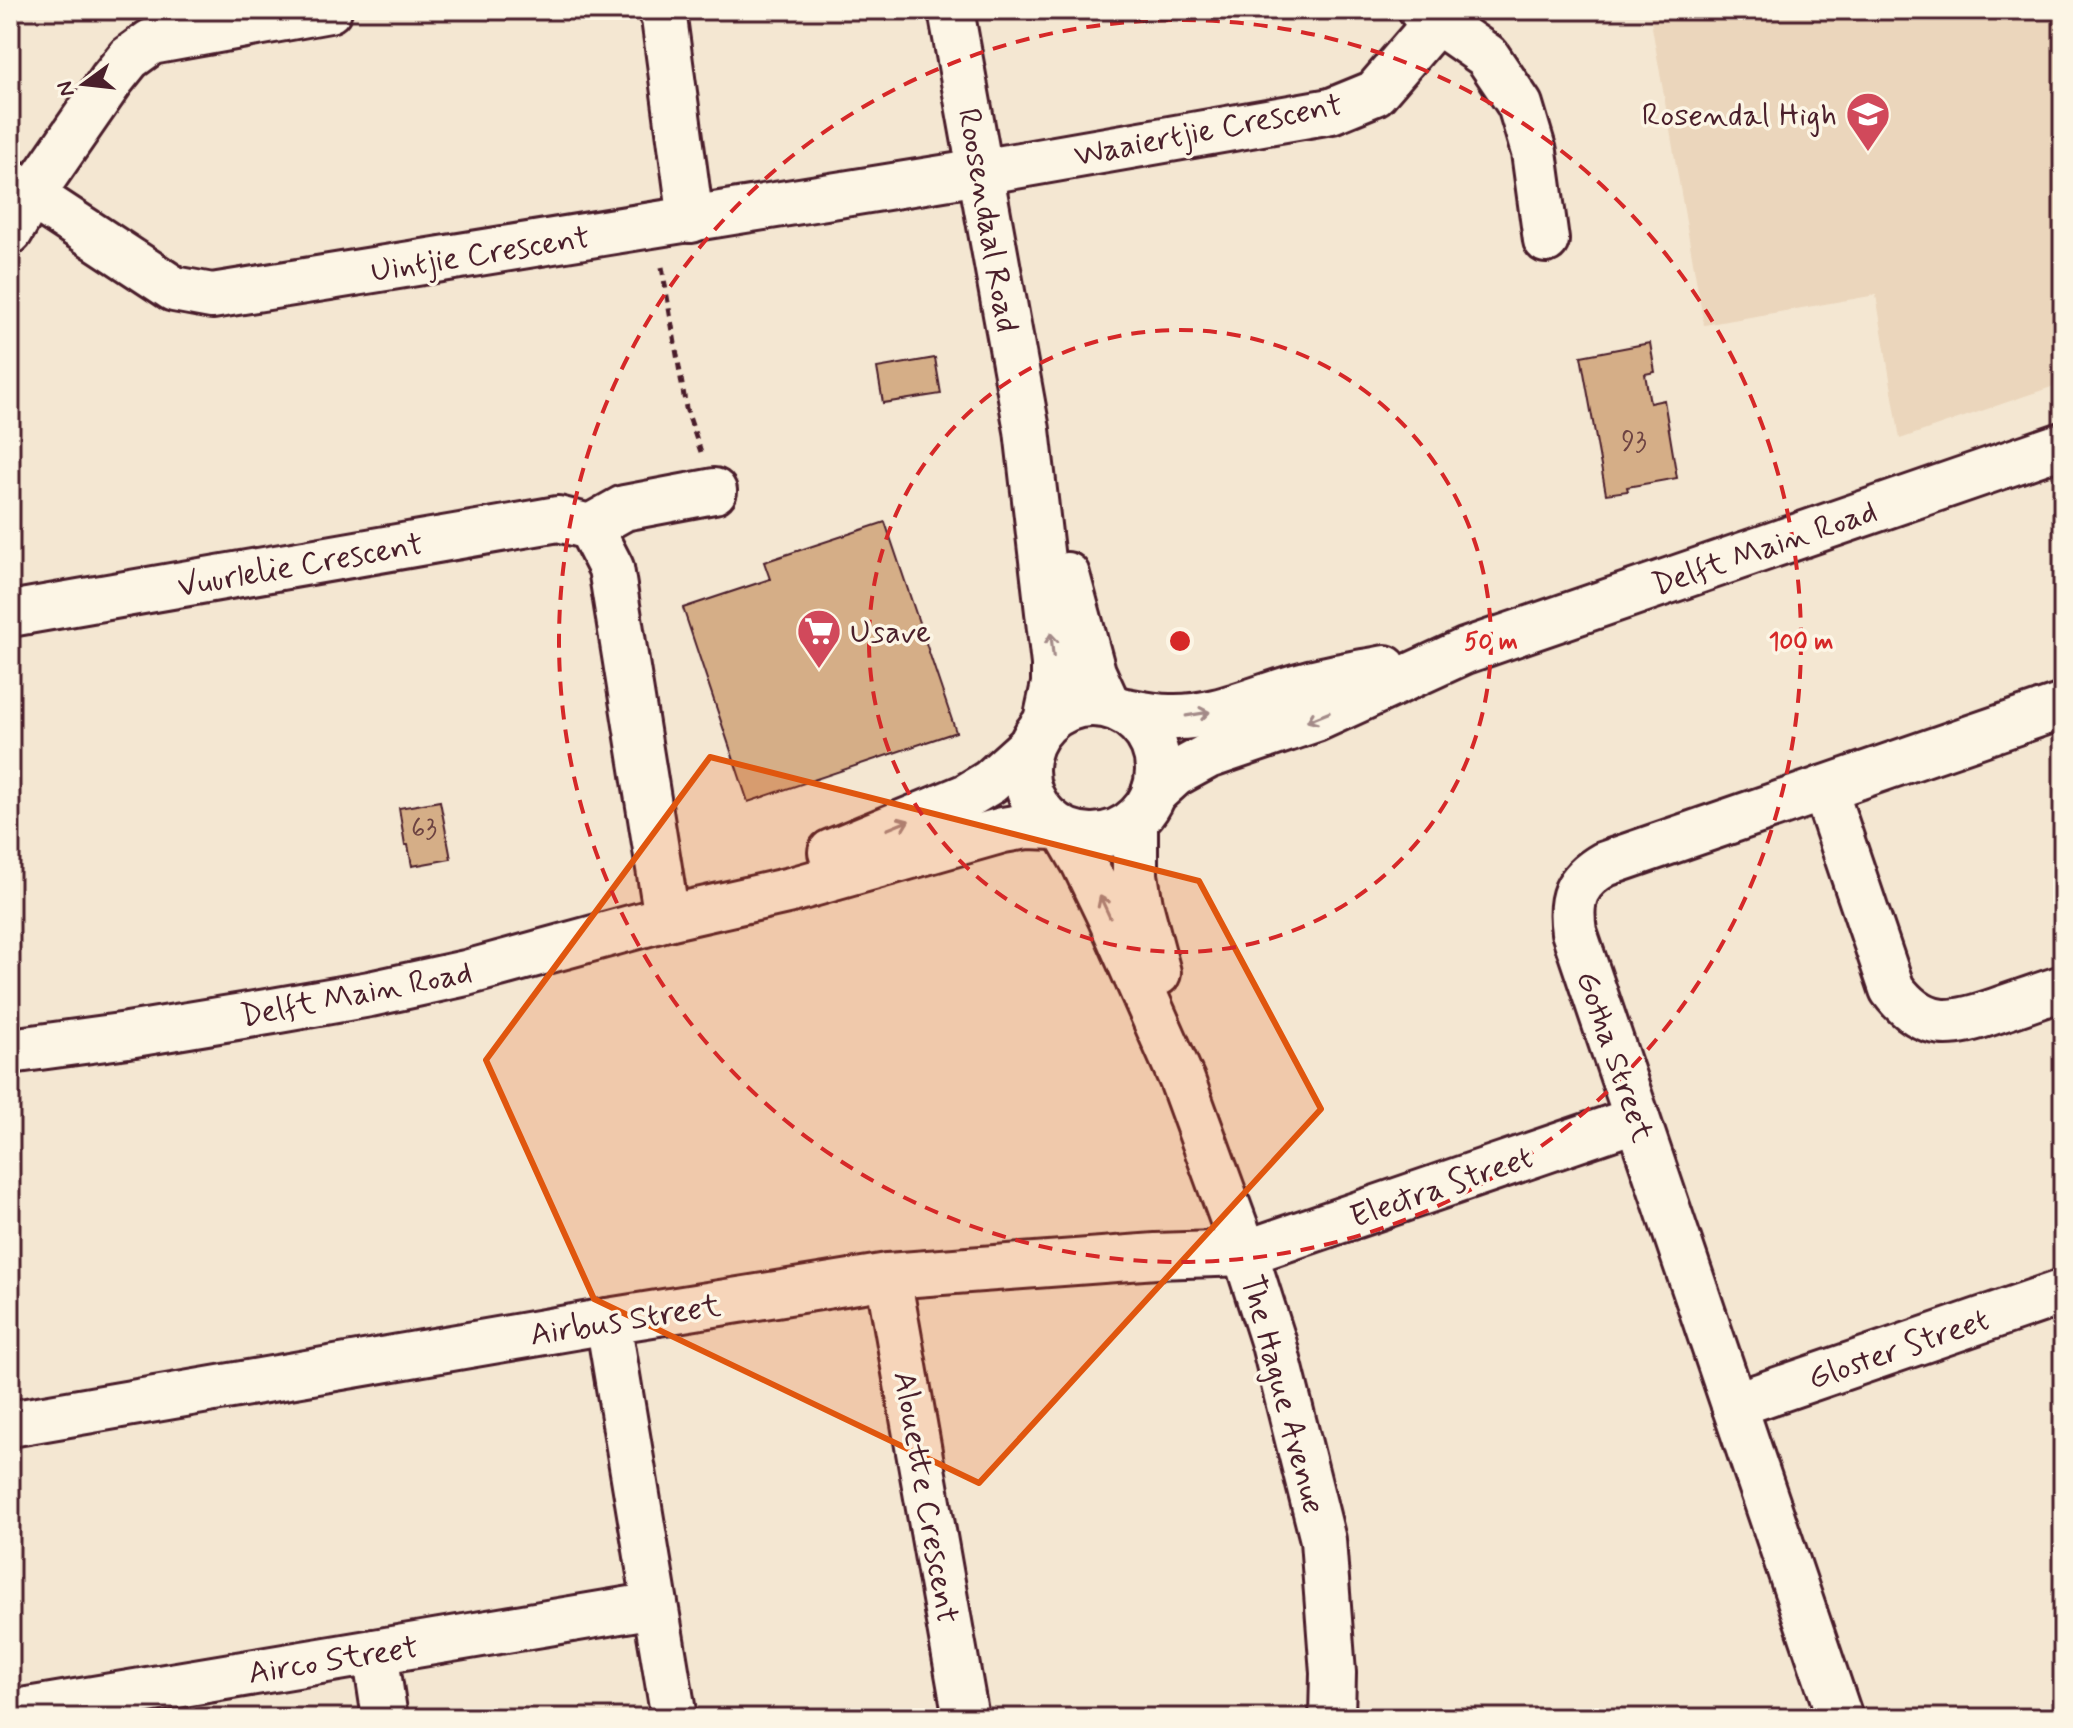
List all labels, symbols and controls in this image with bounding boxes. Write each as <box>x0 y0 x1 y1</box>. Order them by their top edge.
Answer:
north arrow <box>44 44 124 124</box>
text: N <box>51 78 82 99</box>
street label: Waaiertjie Crescent <box>1071 84 1346 178</box>
school or university icon: Rosendal High <box>1844 90 1892 153</box>
place label: Rosendal High <box>1642 95 1837 137</box>
street label: Roosendaal Road <box>947 105 1027 336</box>
street label: Uintjie Crescent <box>368 217 593 293</box>
house number: 93 <box>1621 424 1647 461</box>
street label: Delft Main Road <box>1647 491 1883 607</box>
street label: Vuurlelie Crescent <box>174 524 426 608</box>
supermarket icon: Usave <box>795 607 843 670</box>
place label: Usave <box>850 612 931 654</box>
centre of rings <box>1166 627 1194 655</box>
text: 50 m <box>1464 627 1518 658</box>
text: 100 m <box>1769 627 1833 658</box>
one-way arrow <box>1045 632 1060 658</box>
one-way arrow <box>1185 706 1210 721</box>
one-way arrow <box>1306 711 1331 726</box>
house number: 63 <box>411 811 437 848</box>
one-way arrow <box>885 817 910 832</box>
one-way arrow <box>1097 895 1112 919</box>
street label: Delft Main Road <box>237 952 476 1038</box>
street label: Gotha Street <box>1565 965 1663 1148</box>
street label: Electra Street <box>1345 1137 1539 1239</box>
street label: The Hague Avenue <box>1230 1270 1334 1519</box>
street label: Airbus Street <box>527 1285 724 1357</box>
street label: Gloster Street <box>1803 1299 1995 1400</box>
street label: Alouette Crescent <box>882 1368 968 1627</box>
street label: Airco Street <box>245 1627 421 1695</box>

